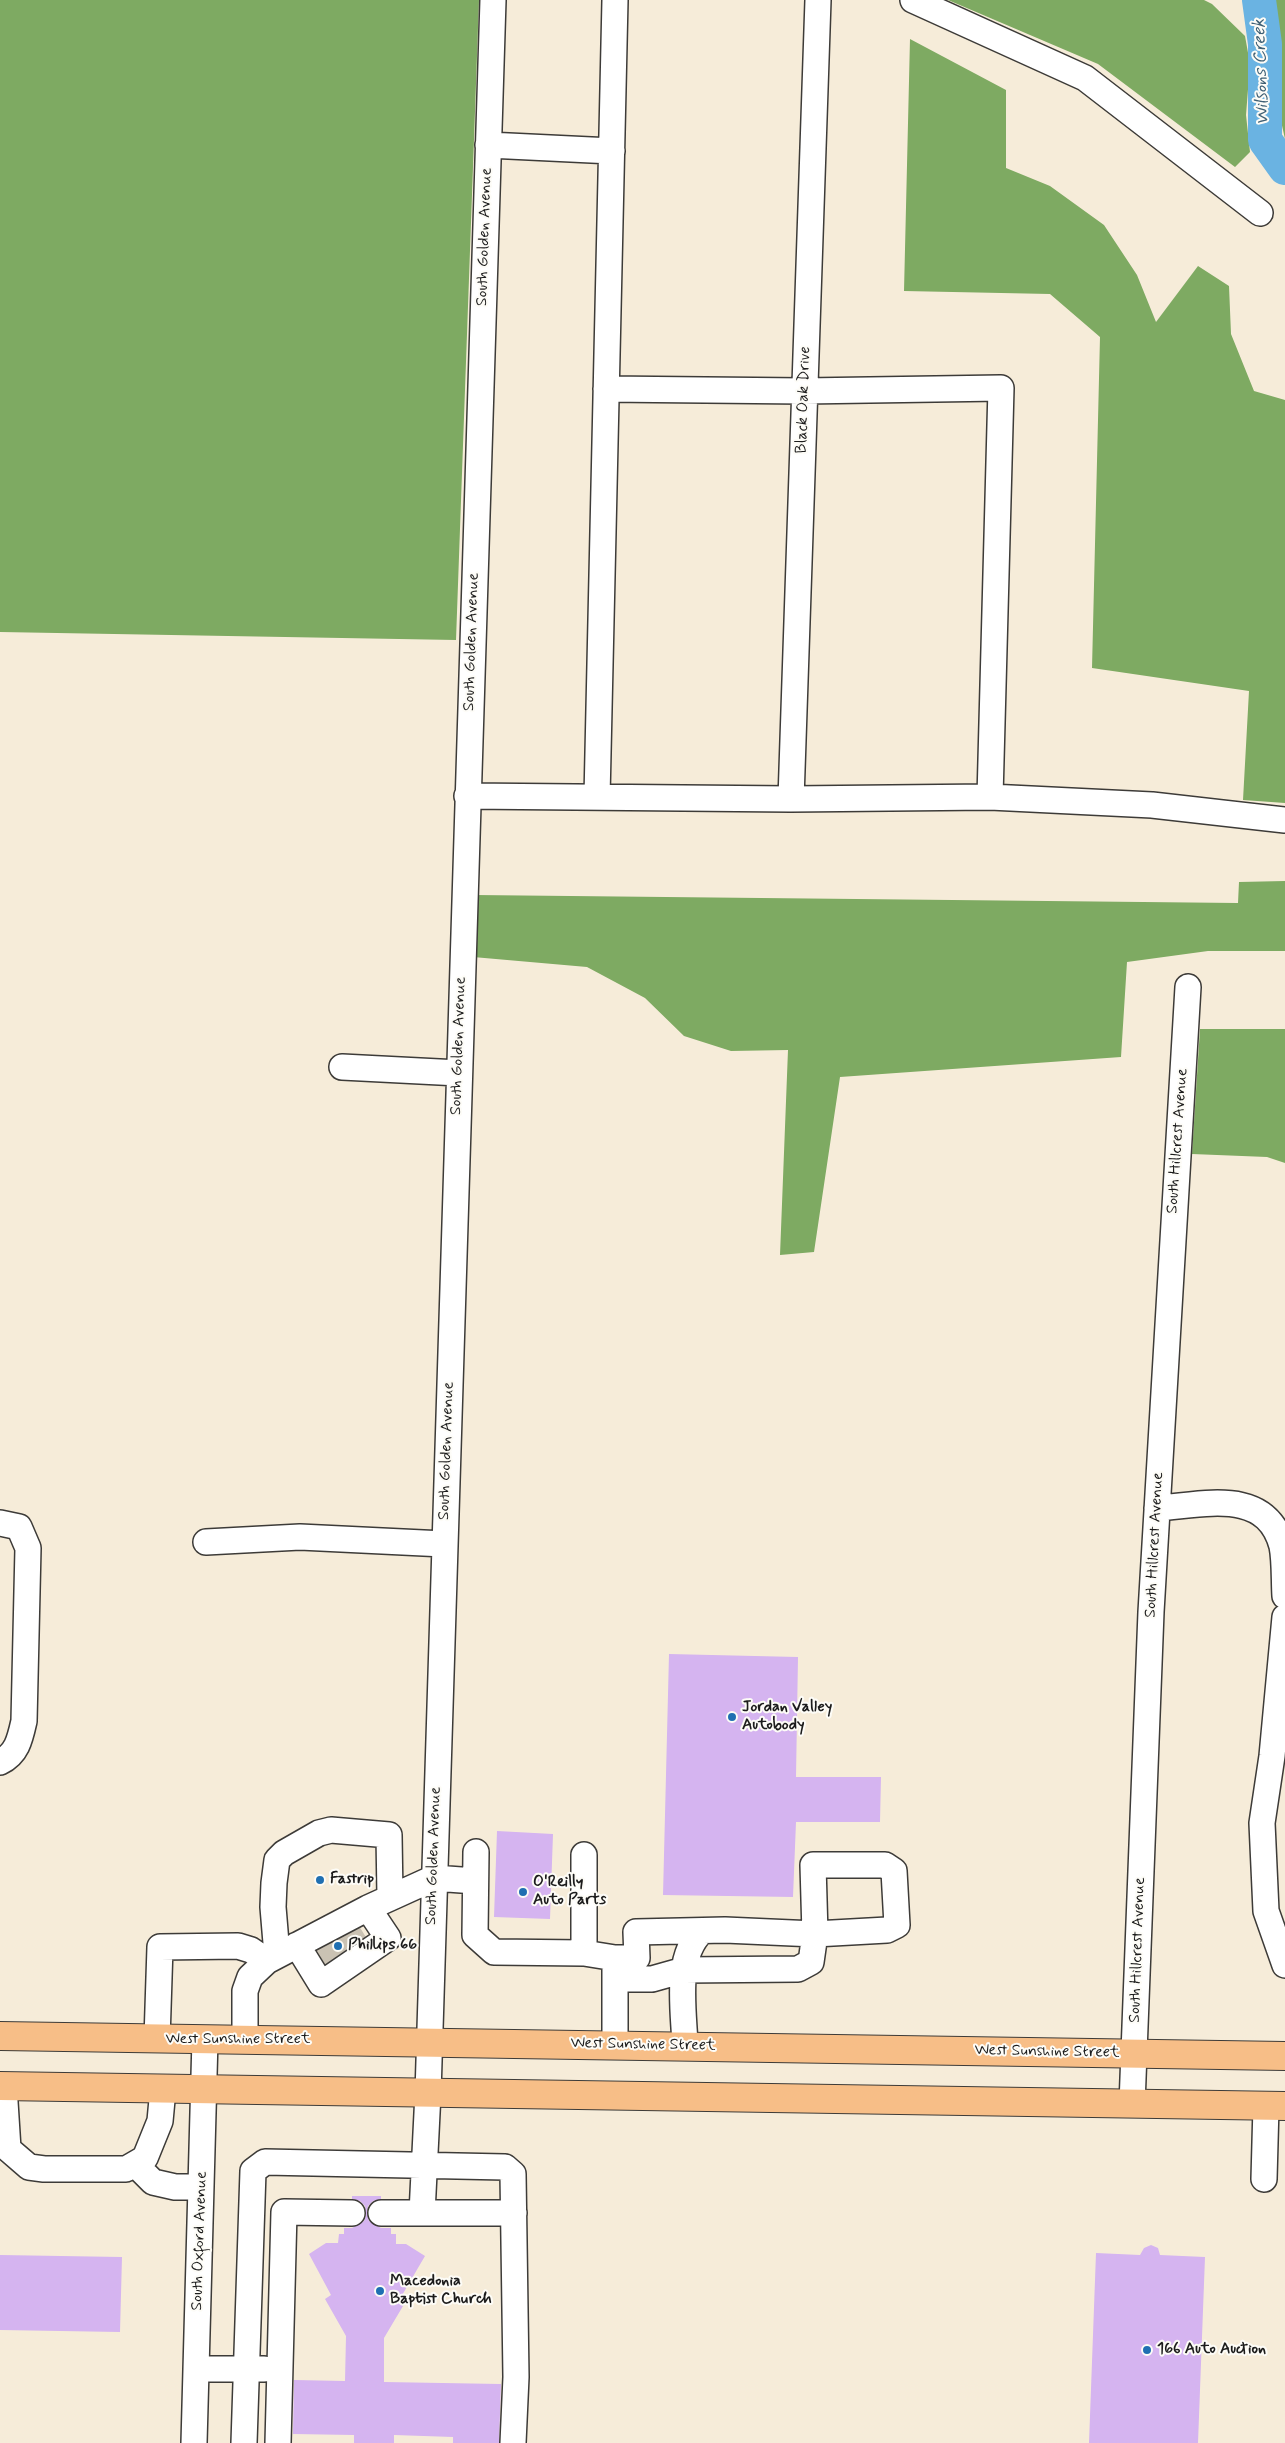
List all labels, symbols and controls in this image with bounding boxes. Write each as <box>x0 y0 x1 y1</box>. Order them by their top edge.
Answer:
water label: Wilsons Creek <box>1249 19 1275 125</box>
street label: South Golden Avenue <box>473 167 497 307</box>
street label: Black Oak Drive <box>793 346 815 454</box>
street label: South Golden Avenue <box>460 572 484 712</box>
street label: South Golden Avenue <box>447 976 471 1116</box>
street label: South Hillcrest Avenue <box>1163 1068 1193 1214</box>
street label: South Golden Avenue <box>435 1381 459 1521</box>
street label: South Hillcrest Avenue <box>1142 1472 1168 1618</box>
place label: Jordan Valley Autobody <box>742 1698 832 1736</box>
marker: Jordan Valley Autobody <box>726 1711 738 1723</box>
street label: South Golden Avenue <box>422 1786 446 1926</box>
place label: Fastrip <box>330 1870 374 1890</box>
place label: O'Reilly Auto Parts <box>533 1873 606 1911</box>
marker: Fastrip <box>314 1874 326 1886</box>
street label: South Hillcrest Avenue <box>1126 1877 1150 2023</box>
marker: O'Reilly Auto Parts <box>517 1886 529 1898</box>
place label: Phillips 66 <box>348 1936 417 1956</box>
marker: Phillips 66 <box>332 1940 344 1952</box>
street label: West Sunshine Street <box>166 2030 310 2050</box>
street label: West Sunshine Street <box>570 2034 716 2056</box>
street label: West Sunshine Street <box>974 2041 1120 2063</box>
street label: South Oxford Avenue <box>188 2171 212 2311</box>
place label: Macedonia Baptist Church <box>390 2272 492 2310</box>
marker: Macedonia Baptist Church <box>374 2285 386 2297</box>
place label: 166 Auto Auction <box>1157 2340 1266 2360</box>
marker: 166 Auto Auction <box>1141 2344 1153 2356</box>

